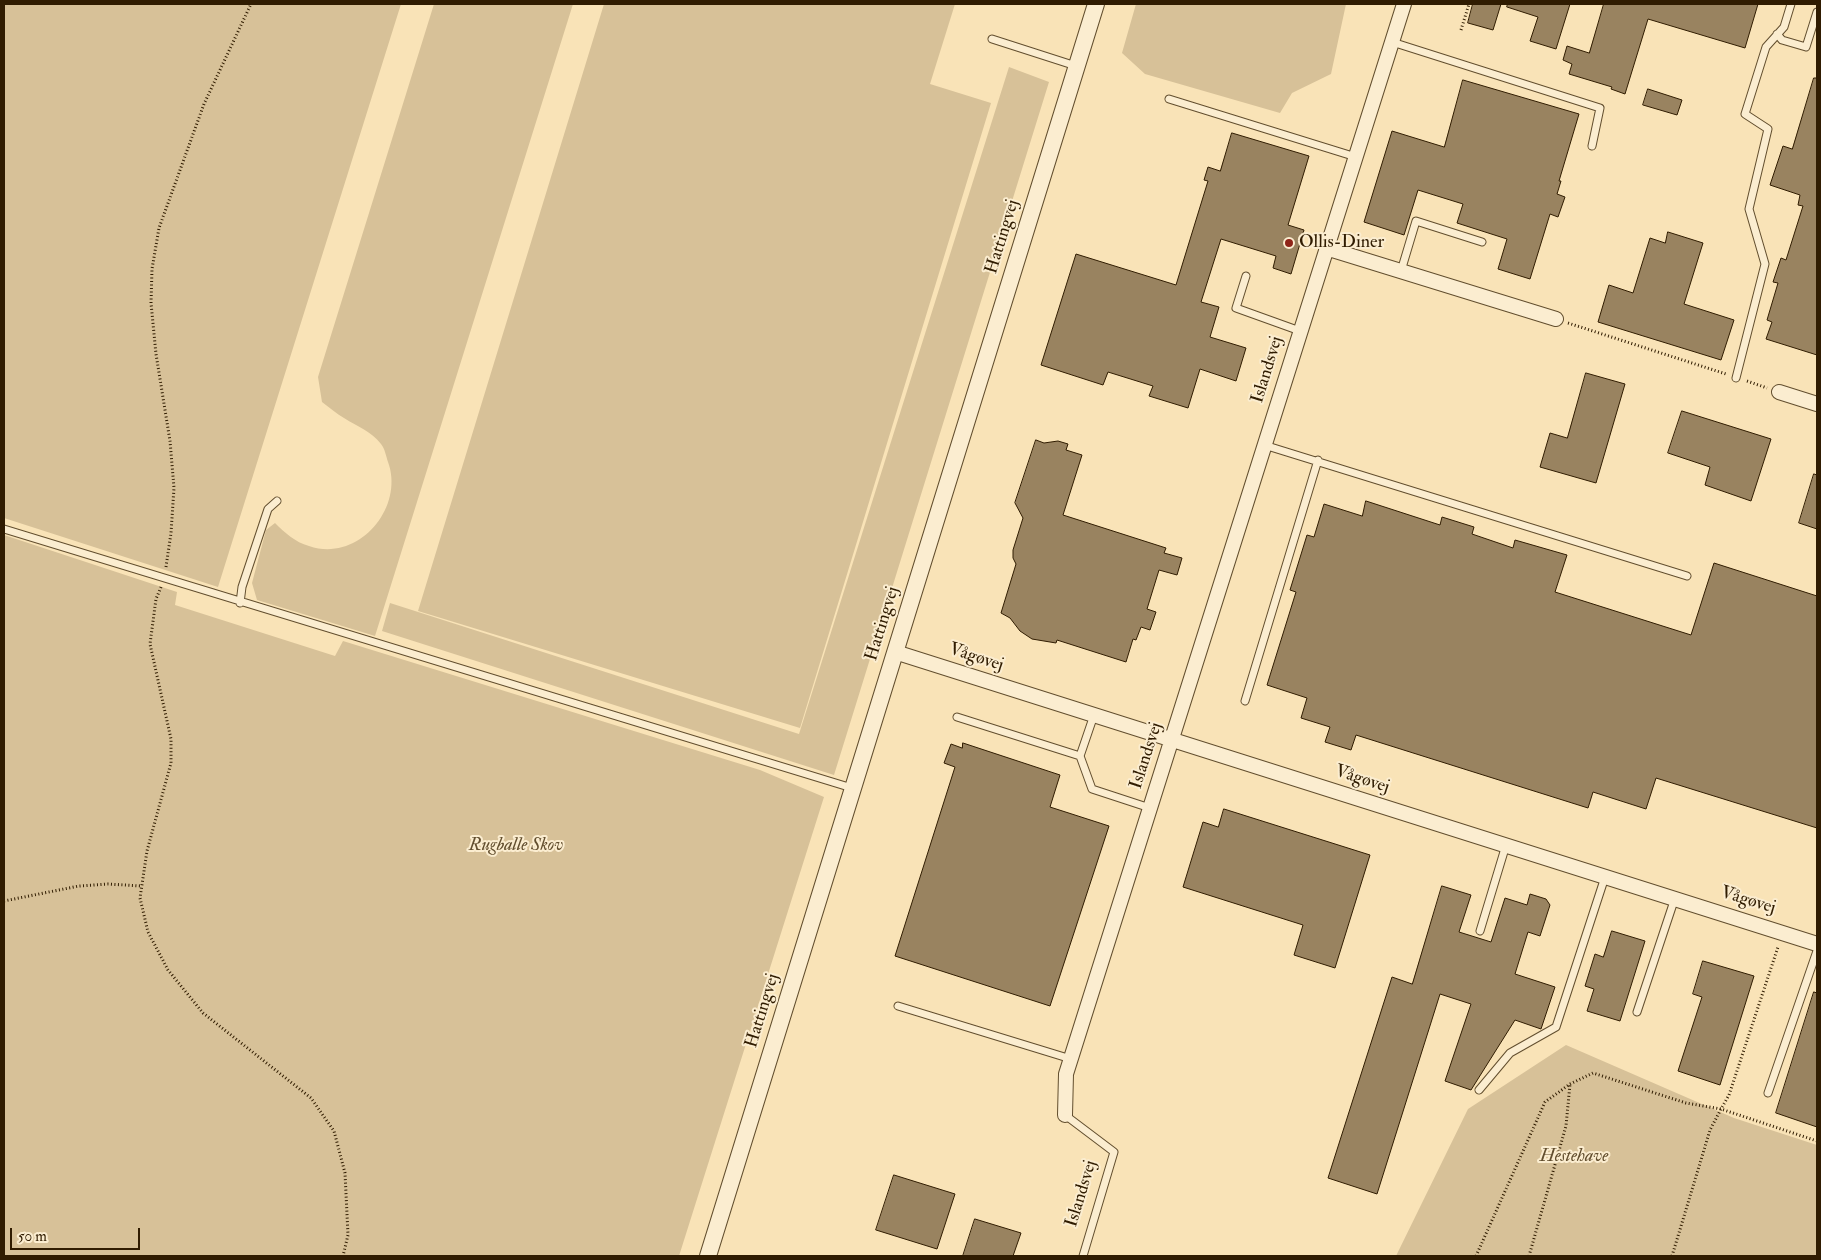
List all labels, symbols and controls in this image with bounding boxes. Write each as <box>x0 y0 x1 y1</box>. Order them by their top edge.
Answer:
street label: Hattingvej <box>982 197 1024 277</box>
place label: Ollis-Diner <box>1299 232 1384 254</box>
marker: Ollis-Diner <box>1283 237 1295 249</box>
street label: Islandsvej <box>1248 334 1288 406</box>
street label: Hattingvej <box>862 584 904 664</box>
street label: Vågøvej <box>946 639 1006 677</box>
street label: Islandsvej <box>1126 720 1168 792</box>
street label: Vågøvej <box>1332 761 1392 799</box>
park label: Rugballe Skov <box>469 835 563 857</box>
street label: Vågøvej <box>1718 882 1778 920</box>
street label: Hattingvej <box>742 971 784 1051</box>
park label: Hestehave <box>1540 1146 1608 1168</box>
street label: Islandsvej <box>1062 1158 1102 1230</box>
scale bar <box>12 1218 142 1250</box>
text: 50 m <box>18 1227 47 1246</box>

